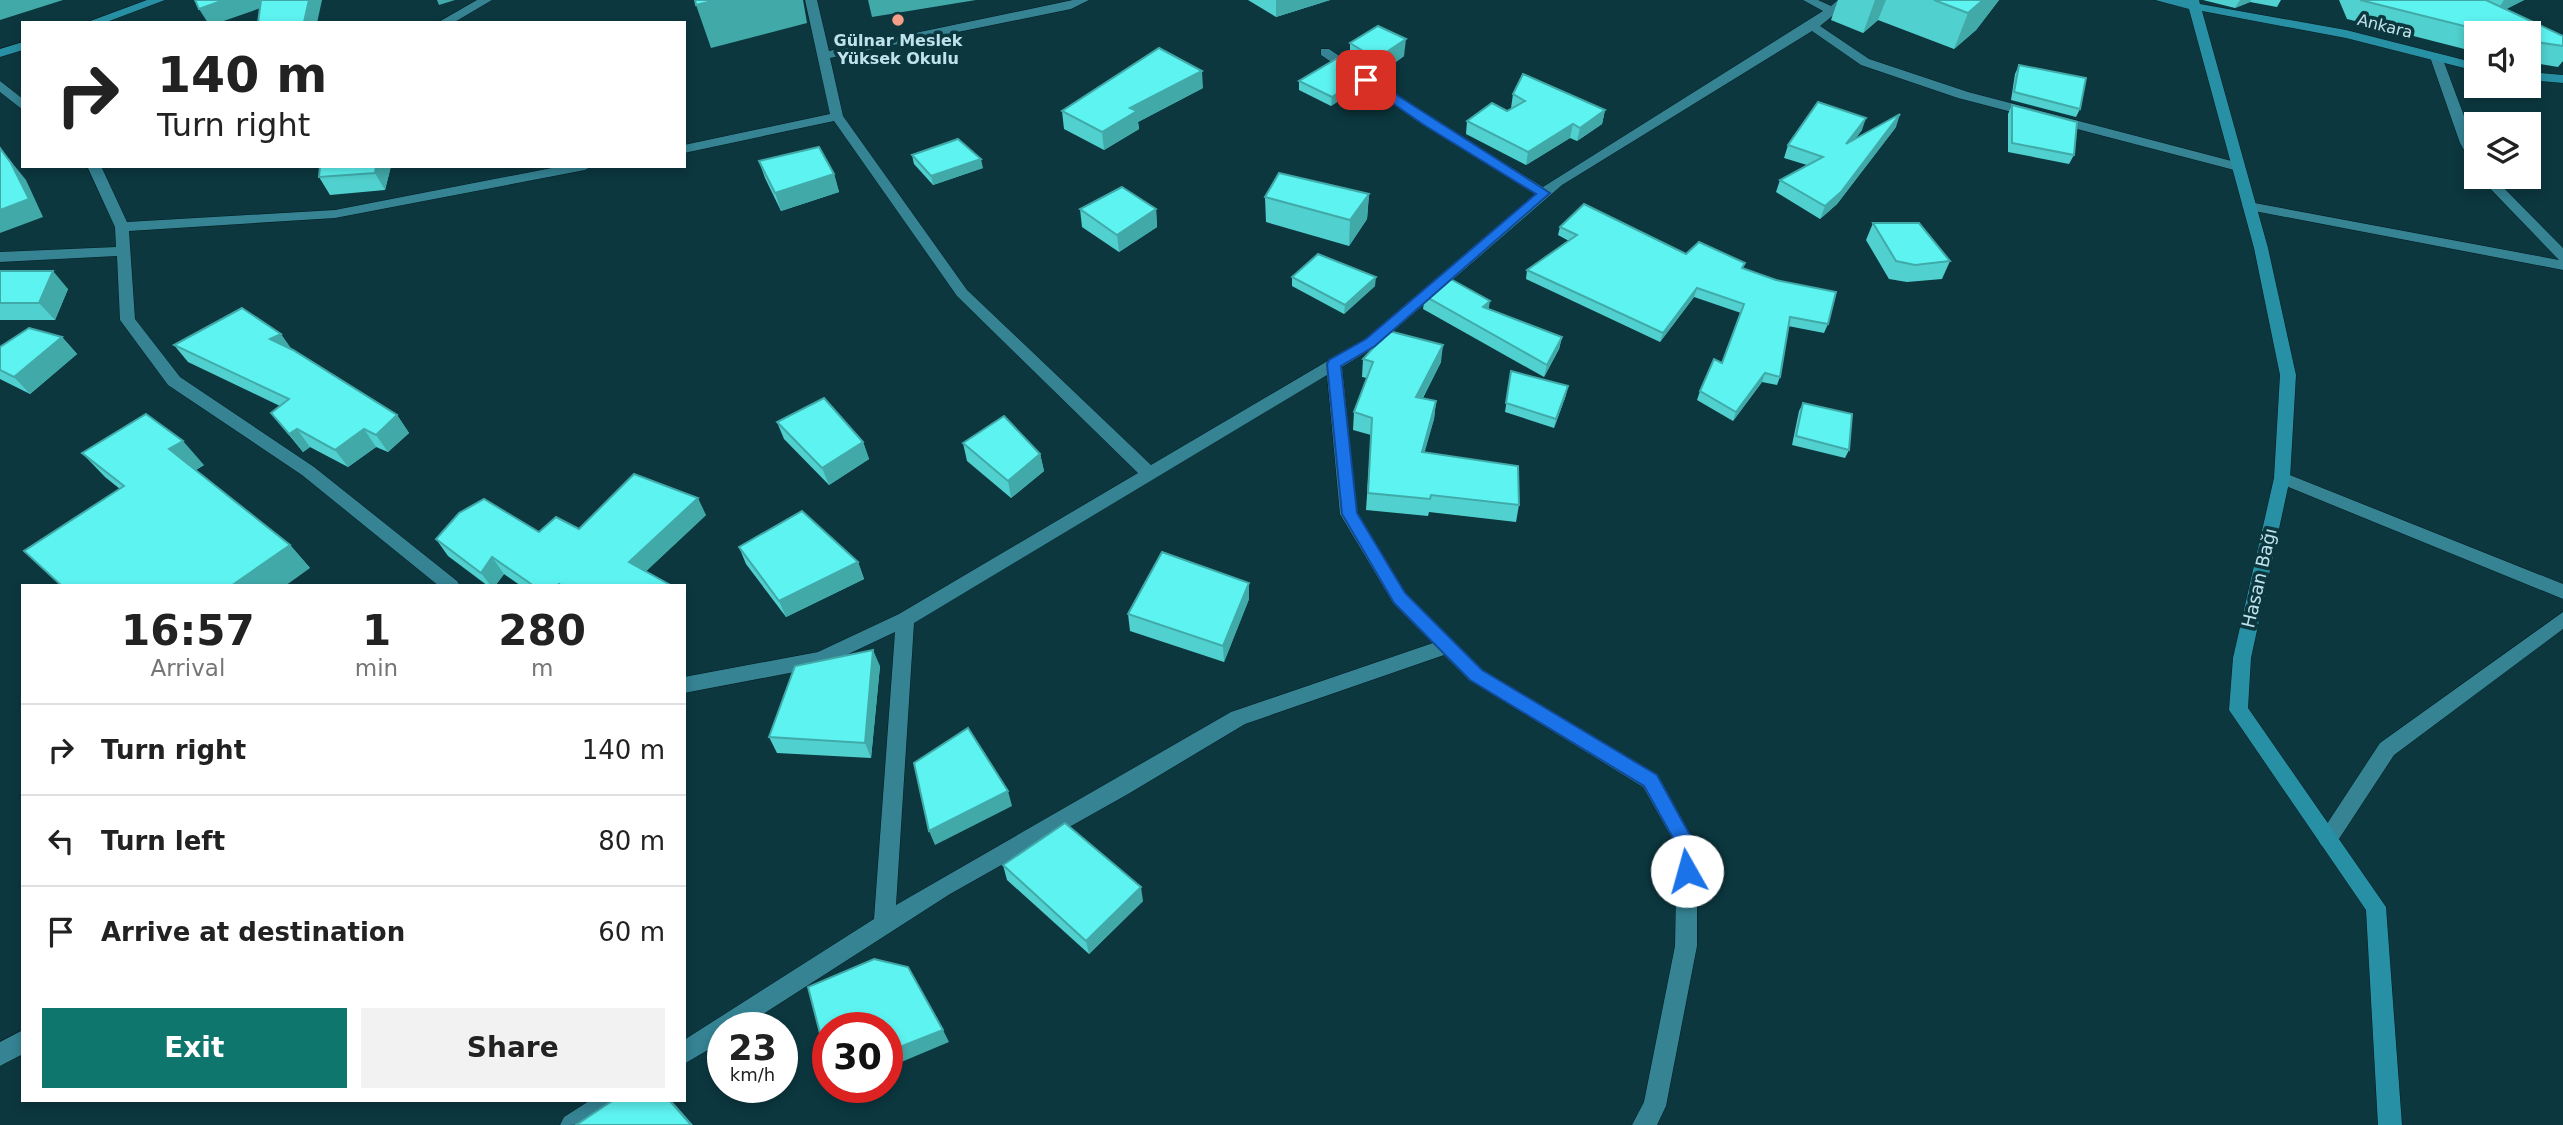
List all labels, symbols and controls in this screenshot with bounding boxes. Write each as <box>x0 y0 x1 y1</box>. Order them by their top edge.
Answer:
street label: Ankara <box>2355 10 2415 42</box>
marker: Gülnar Meslek Yüksek Okulu <box>890 12 906 28</box>
map controls <box>2464 21 2541 189</box>
button: sound <box>2464 21 2541 98</box>
place label: Gülnar Meslek Yüksek Okulu <box>834 31 963 68</box>
text: 140 m <box>157 47 327 104</box>
icon: right <box>42 49 133 140</box>
pin <box>1336 50 1396 110</box>
icon: arrive <box>1347 61 1385 99</box>
text: Turn right <box>157 106 310 144</box>
button: layers <box>2464 112 2541 189</box>
street label: Hasan Bağı <box>2237 526 2281 630</box>
text: 16:57 <box>121 606 255 655</box>
text: 1 <box>362 606 391 655</box>
text: 280 <box>498 606 586 655</box>
text: Arrival <box>151 655 225 681</box>
text: min <box>355 655 398 681</box>
text: m <box>531 655 553 681</box>
icon: right <box>42 731 80 769</box>
text: Turn right <box>101 735 246 765</box>
text: 140 m <box>582 735 665 765</box>
icon: left <box>42 822 80 860</box>
text: Turn left <box>101 826 225 856</box>
text: 80 m <box>598 826 665 856</box>
position arrow <box>1650 834 1724 908</box>
icon: arrive <box>42 913 80 951</box>
text: Arrive at destination <box>101 917 405 947</box>
text: 60 m <box>598 917 665 947</box>
button: Exit <box>42 1008 347 1088</box>
button: Share <box>361 1008 665 1088</box>
speed limit sign: 30 <box>812 1012 903 1103</box>
text: 23 <box>728 1028 777 1068</box>
text: km/h <box>730 1064 775 1085</box>

